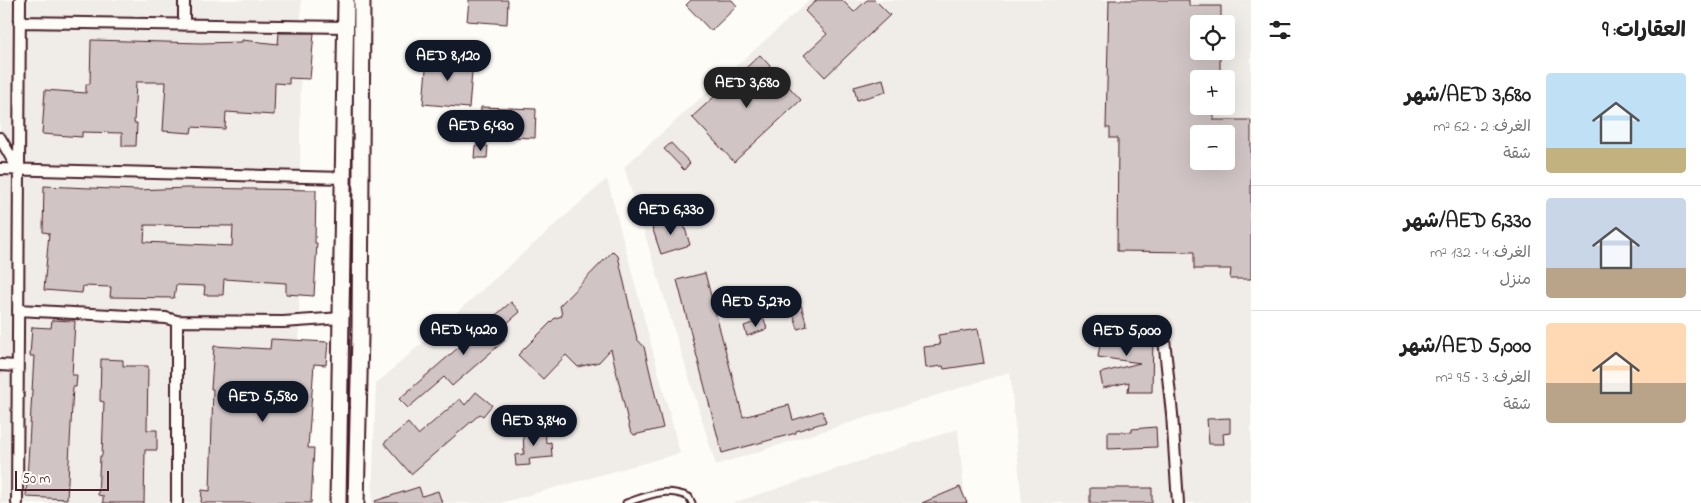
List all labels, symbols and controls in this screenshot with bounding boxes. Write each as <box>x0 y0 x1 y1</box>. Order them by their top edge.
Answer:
map controls <box>1190 15 1235 170</box>
button: locate <box>1190 15 1235 60</box>
icon: filters <box>1266 16 1294 44</box>
text: العقارات: 9 <box>1602 16 1686 46</box>
pin: AED 8,120 <box>391 39 505 82</box>
text: AED 8,120 <box>416 44 480 68</box>
pin: AED 3,680 <box>690 66 804 109</box>
button: + <box>1190 70 1235 115</box>
text: AED 3,680 <box>715 71 779 95</box>
text: AED 3,680/شهر <box>1405 81 1531 111</box>
icon: home <box>1586 93 1646 153</box>
pin: AED 6,430 <box>424 110 538 152</box>
text: AED 6,430 <box>448 114 514 138</box>
text: الغرف: 2 · 62 m² <box>1433 115 1531 139</box>
button: − <box>1190 125 1235 170</box>
text: شقة <box>1503 142 1531 166</box>
pin: AED 6,330 <box>614 194 728 236</box>
text: AED 6,330 <box>638 198 704 222</box>
text: AED 6,330/شهر <box>1404 207 1531 237</box>
icon: home <box>1586 218 1646 278</box>
text: الغرف: 4 · 132 m² <box>1430 241 1531 265</box>
text: منزل <box>1499 268 1531 292</box>
pin: AED 5,270 <box>699 286 813 328</box>
text: AED 5,270 <box>722 290 790 314</box>
pin: AED 4,020 <box>407 314 521 356</box>
pin: AED 5,000 <box>1070 314 1184 357</box>
text: AED 4,020 <box>431 318 497 342</box>
text: AED 5,000 <box>1093 319 1161 343</box>
text: AED 5,000/شهر <box>1400 332 1531 362</box>
icon: home <box>1586 343 1646 403</box>
text: الغرف: 3 · 95 m² <box>1436 366 1531 390</box>
pin: AED 5,580 <box>206 380 320 423</box>
text: AED 5,580 <box>228 385 298 409</box>
text: شقة <box>1503 393 1531 417</box>
pin: AED 3,840 <box>477 404 591 447</box>
text: AED 3,840 <box>502 409 566 433</box>
scale bar <box>15 468 109 491</box>
text: 50 m <box>22 469 50 490</box>

